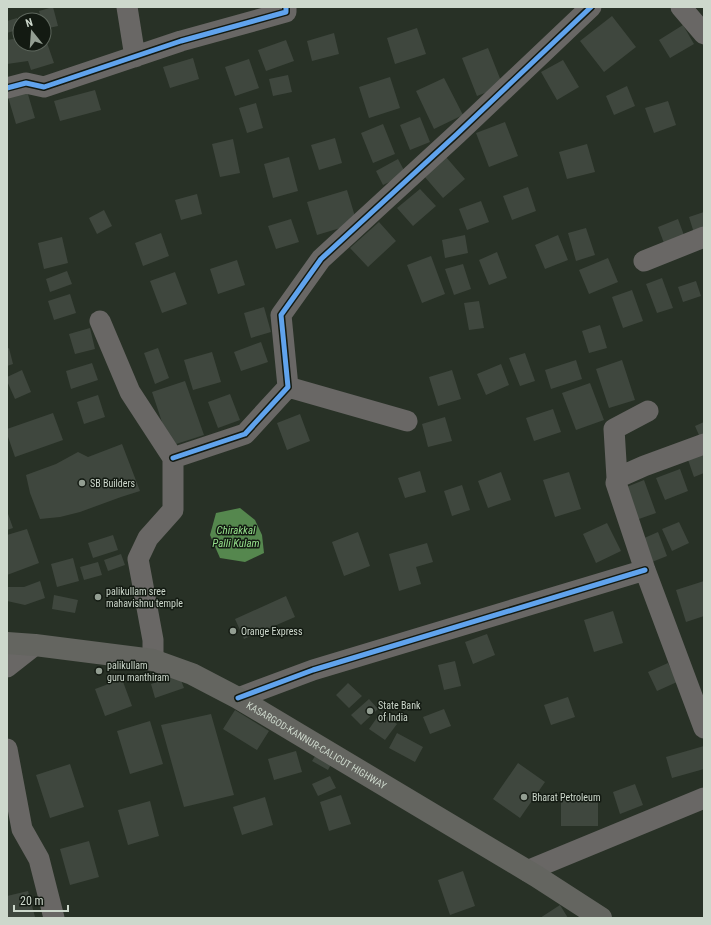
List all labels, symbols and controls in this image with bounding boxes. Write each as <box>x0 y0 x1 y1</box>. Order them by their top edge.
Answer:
north arrow <box>12 12 52 52</box>
text: N <box>24 16 35 30</box>
marker: SB Builders <box>77 478 87 488</box>
place label: SB Builders <box>90 478 136 489</box>
water label: Chirakkal Palli Kulam <box>212 524 260 550</box>
place label: palikullam sree mahavishnu temple <box>106 586 183 609</box>
marker: palikullam sree mahavishnu temple <box>93 592 103 602</box>
marker: Orange Express <box>228 626 238 636</box>
place label: Orange Express <box>241 626 303 637</box>
place label: palikullam guru manthiram <box>107 660 169 683</box>
marker: palikullam guru manthiram <box>94 666 104 676</box>
street label: KASARGOD-KANNUR-CALICUT HIGHWAY <box>245 699 389 791</box>
place label: State Bank of India <box>378 700 421 723</box>
marker: State Bank of India <box>365 706 375 716</box>
marker: Bharat Petroleum <box>519 792 529 802</box>
place label: Bharat Petroleum <box>532 792 600 803</box>
scale bar <box>14 887 68 913</box>
text: 20 m <box>20 894 44 908</box>

